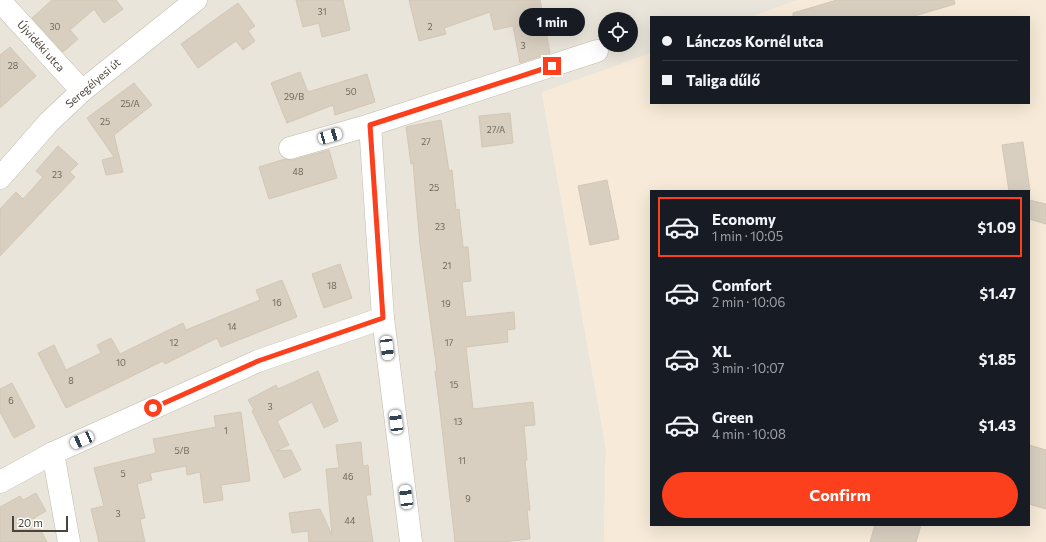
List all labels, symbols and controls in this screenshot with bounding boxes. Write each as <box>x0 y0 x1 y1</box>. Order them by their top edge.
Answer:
house number: 31 <box>318 6 326 17</box>
callout: 1 min <box>519 8 585 36</box>
map controls <box>598 12 638 52</box>
button: locate <box>598 12 638 52</box>
text: 1 min <box>537 14 567 30</box>
street label: Újvidéki utca <box>15 17 68 74</box>
house number: 30 <box>49 21 61 32</box>
house number: 2 <box>428 21 433 32</box>
text: Lánczos Kornél utca <box>686 32 823 50</box>
house number: 3 <box>520 40 526 51</box>
street label: Seregélyesi út <box>63 55 123 110</box>
route end <box>543 57 561 75</box>
house number: 28 <box>8 60 18 71</box>
text: Taliga dűlő <box>686 71 760 89</box>
house number: 50 <box>345 86 357 97</box>
house number: 29/B <box>284 91 304 102</box>
house number: 25/A <box>120 98 140 109</box>
house number: 25 <box>100 116 110 127</box>
house number: 27/A <box>487 124 505 135</box>
car <box>317 127 343 145</box>
house number: 27 <box>421 136 431 147</box>
house number: 48 <box>293 166 303 177</box>
house number: 23 <box>52 169 62 180</box>
house number: 25 <box>429 182 439 193</box>
icon: car <box>664 209 700 245</box>
text: Economy <box>712 210 776 228</box>
text: $1.09 <box>978 218 1016 236</box>
house number: 23 <box>435 221 445 232</box>
text: 1 min · 10:05 <box>712 228 783 244</box>
house number: 21 <box>443 260 451 271</box>
icon: car <box>664 275 700 311</box>
text: Comfort <box>712 276 772 294</box>
house number: 18 <box>327 280 337 291</box>
text: $1.47 <box>980 284 1016 302</box>
text: 2 min · 10:06 <box>712 294 785 310</box>
house number: 16 <box>272 297 282 308</box>
house number: 19 <box>441 298 451 309</box>
house number: 14 <box>227 321 237 332</box>
car <box>380 335 394 361</box>
house number: 12 <box>170 337 178 348</box>
house number: 17 <box>445 337 454 348</box>
icon: car <box>664 341 700 377</box>
text: XL <box>712 342 731 360</box>
text: $1.85 <box>979 350 1016 368</box>
house number: 10 <box>116 357 126 368</box>
text: 3 min · 10:07 <box>712 360 785 376</box>
house number: 8 <box>68 375 74 386</box>
house number: 15 <box>449 379 459 390</box>
house number: 6 <box>8 395 14 406</box>
route start <box>144 399 162 417</box>
house number: 3 <box>267 401 273 412</box>
icon: car <box>664 407 700 443</box>
text: Green <box>712 408 753 426</box>
car <box>389 409 403 435</box>
house number: 13 <box>454 416 462 427</box>
text: $1.43 <box>979 416 1016 434</box>
house number: 1 <box>224 425 228 436</box>
text: 4 min · 10:08 <box>712 426 786 442</box>
car <box>69 430 95 450</box>
house number: 5/B <box>175 445 190 456</box>
house number: 11 <box>458 455 466 466</box>
house number: 5 <box>120 468 126 479</box>
house number: 46 <box>343 471 353 482</box>
button: Confirm <box>662 472 1018 518</box>
car <box>399 484 413 510</box>
house number: 9 <box>465 493 471 504</box>
house number: 3 <box>115 508 121 519</box>
scale bar <box>12 514 68 533</box>
house number: 44 <box>345 515 356 526</box>
text: 20 m <box>18 516 43 529</box>

